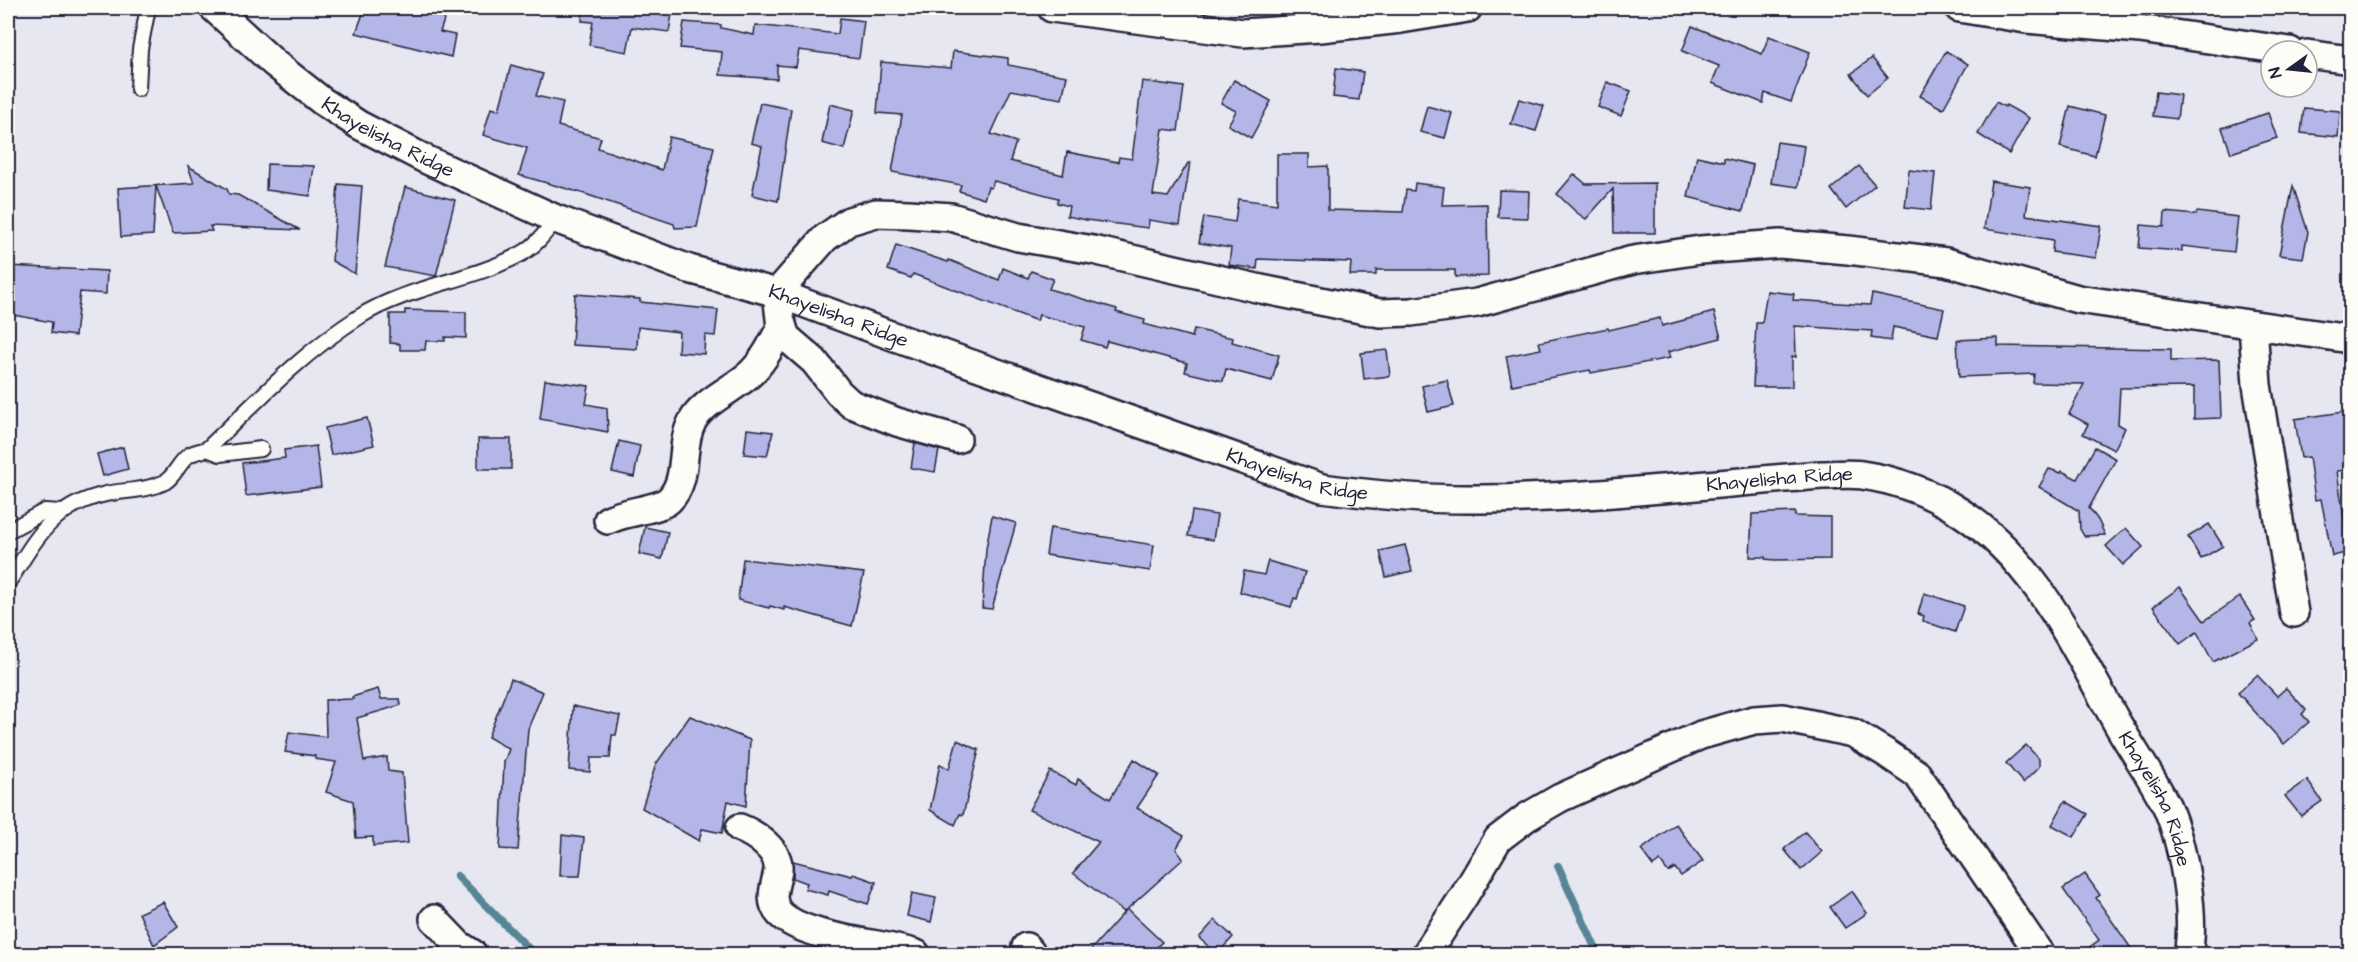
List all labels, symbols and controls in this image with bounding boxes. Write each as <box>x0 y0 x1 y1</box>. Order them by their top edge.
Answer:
north arrow <box>2259 39 2319 99</box>
text: N <box>2264 65 2287 80</box>
street label: Khayelisha Ridge <box>316 90 459 185</box>
street label: Khayelisha Ridge <box>766 277 912 355</box>
street label: Khayelisha Ridge <box>1222 441 1370 507</box>
street label: Khayelisha Ridge <box>1705 460 1853 499</box>
street label: Khayelisha Ridge <box>2111 726 2198 869</box>

